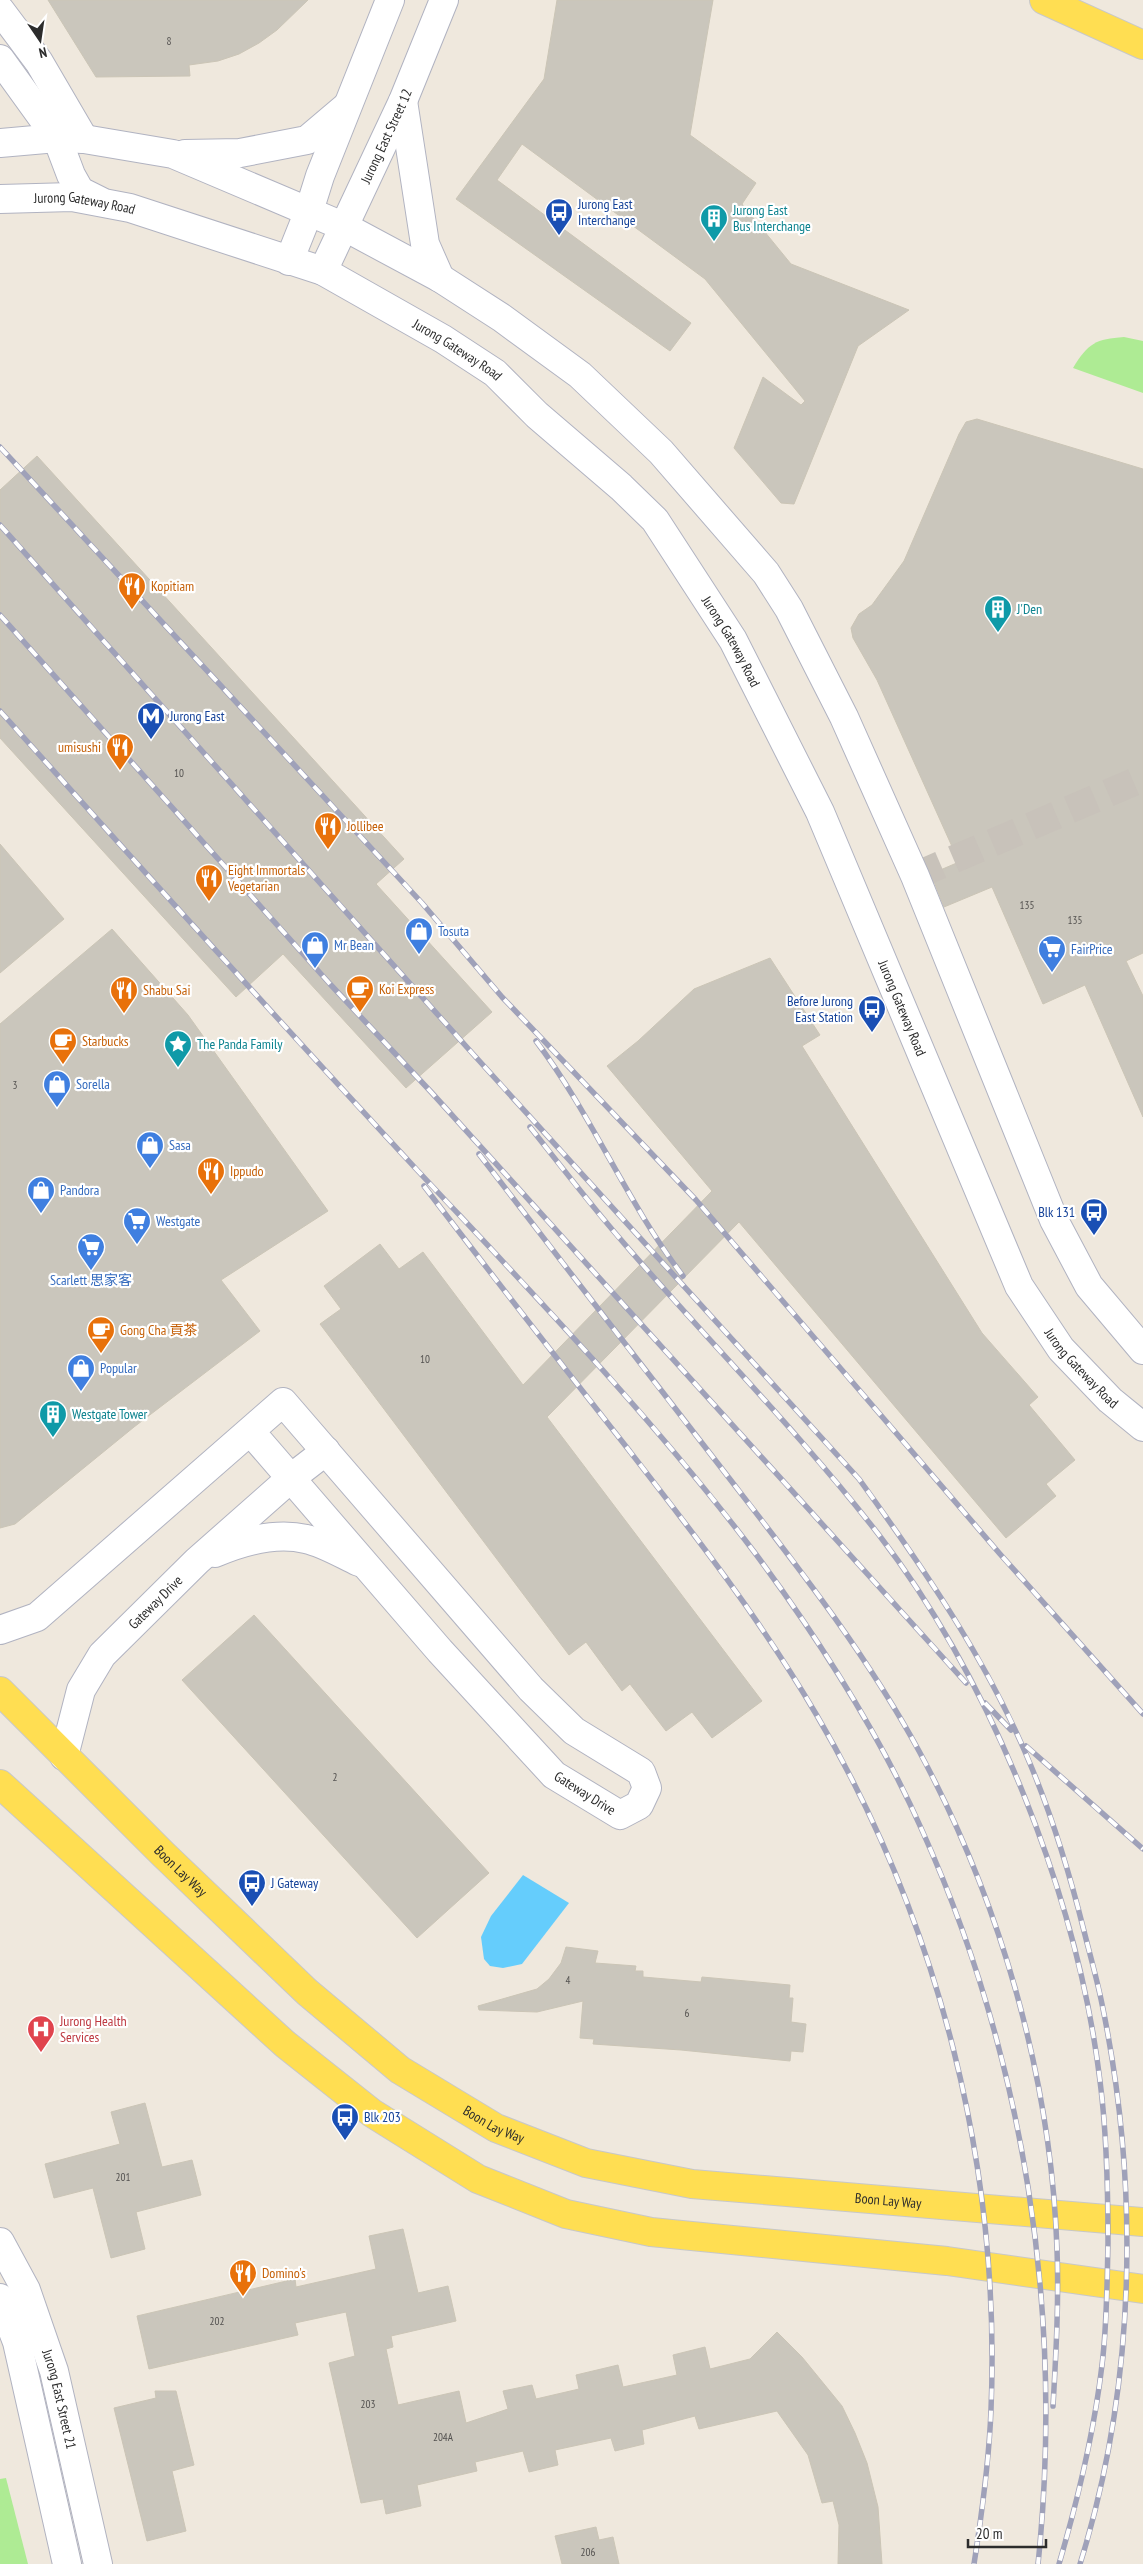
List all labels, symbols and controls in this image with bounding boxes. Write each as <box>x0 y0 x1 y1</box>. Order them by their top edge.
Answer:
north arrow <box>15 15 65 65</box>
house number: 8 <box>167 34 172 48</box>
text: N <box>37 43 49 62</box>
street label: Jurong East Street 12 <box>356 86 416 187</box>
street label: Jurong Gateway Road <box>33 188 138 218</box>
place label: Jurong East Interchange <box>577 195 636 229</box>
bus stop icon: Jurong East Interchange <box>544 197 574 236</box>
place label: Jurong East Bus Interchange <box>732 201 811 235</box>
building icon: Jurong East Bus Interchange <box>699 203 729 242</box>
street label: Jurong Gateway Road <box>409 314 506 384</box>
restaurant icon: Kopitiam <box>117 571 147 610</box>
place label: Kopitiam <box>151 577 194 595</box>
street label: Jurong Gateway Road <box>697 592 764 690</box>
building icon: J'Den <box>983 594 1013 633</box>
place label: J'Den <box>1016 600 1042 618</box>
metro station icon: Jurong East <box>136 701 166 740</box>
place label: Jurong East <box>169 707 225 725</box>
restaurant icon: umisushi <box>105 732 135 771</box>
place label: umisushi <box>58 738 101 756</box>
house number: 10 <box>174 766 184 780</box>
restaurant icon: Jollibee <box>313 811 343 850</box>
place label: Jollibee <box>346 817 384 835</box>
place label: Eight Immortals Vegetarian <box>227 861 305 895</box>
restaurant icon: Eight Immortals Vegetarian <box>194 863 224 902</box>
house number: 135 <box>1020 898 1034 912</box>
house number: 135 <box>1068 913 1082 927</box>
shop icon: Tosuta <box>404 916 434 955</box>
place label: Tosuta <box>438 922 469 940</box>
shop icon: Mr Bean <box>300 930 330 969</box>
supermarket icon: FairPrice <box>1037 934 1067 973</box>
place label: Mr Bean <box>334 936 374 954</box>
place label: FairPrice <box>1071 940 1113 958</box>
street label: Jurong Gateway Road <box>874 957 930 1059</box>
cafe icon: Koi Express <box>345 974 375 1013</box>
restaurant icon: Shabu Sai <box>109 975 139 1014</box>
place label: Koi Express <box>379 980 435 998</box>
place label: Shabu Sai <box>143 981 191 999</box>
place label: Before Jurong East Station <box>787 992 853 1026</box>
bus stop icon: Before Jurong East Station <box>857 994 887 1033</box>
cafe icon: Starbucks <box>48 1026 78 1065</box>
place icon: The Panda Family <box>163 1029 193 1068</box>
place label: Starbucks <box>82 1032 129 1050</box>
place label: The Panda Family <box>197 1035 283 1053</box>
shop icon: Sorella <box>42 1069 72 1108</box>
place label: Sorella <box>76 1075 110 1093</box>
house number: 3 <box>13 1078 18 1092</box>
shop icon: Sasa <box>135 1130 165 1169</box>
place label: Sasa <box>169 1136 191 1154</box>
restaurant icon: Ippudo <box>196 1156 226 1195</box>
place label: Ippudo <box>230 1162 264 1180</box>
shop icon: Pandora <box>26 1175 56 1214</box>
place label: Pandora <box>60 1181 99 1199</box>
bus stop icon: Blk 131 <box>1079 1197 1109 1236</box>
place label: Blk 131 <box>1038 1203 1075 1221</box>
supermarket icon: Westgate <box>122 1206 152 1245</box>
place label: Westgate <box>156 1212 201 1230</box>
supermarket icon: Scarlett 思家客 <box>76 1232 106 1271</box>
place label: Scarlett 思家客 <box>50 1271 132 1289</box>
cafe icon: Gong Cha 貢茶 <box>86 1315 116 1354</box>
place label: Gong Cha 貢茶 <box>120 1321 197 1339</box>
street label: Jurong Gateway Road <box>1040 1324 1122 1412</box>
house number: 10 <box>420 1352 430 1366</box>
shop icon: Popular <box>66 1353 96 1392</box>
place label: Popular <box>100 1359 137 1377</box>
building icon: Westgate Tower <box>38 1399 68 1438</box>
place label: Westgate Tower <box>72 1405 148 1423</box>
street label: Gateway Drive <box>124 1571 186 1633</box>
street label: Gateway Drive <box>551 1767 619 1819</box>
house number: 2 <box>333 1770 338 1784</box>
street label: Boon Lay Way <box>150 1841 211 1901</box>
bus stop icon: J Gateway <box>237 1868 267 1907</box>
place label: J Gateway <box>270 1874 319 1892</box>
house number: 4 <box>566 1973 571 1987</box>
house number: 6 <box>685 2006 690 2020</box>
place label: Jurong Health Services <box>59 2012 127 2046</box>
hospital icon: Jurong Health Services <box>26 2014 56 2053</box>
street label: Boon Lay Way <box>460 2101 528 2147</box>
bus stop icon: Blk 203 <box>330 2102 360 2141</box>
place label: Blk 203 <box>364 2108 401 2126</box>
house number: 201 <box>116 2170 130 2184</box>
street label: Boon Lay Way <box>854 2189 923 2212</box>
restaurant icon: Domino's <box>228 2258 258 2297</box>
place label: Domino's <box>262 2264 306 2282</box>
house number: 202 <box>210 2314 224 2328</box>
street label: Jurong East Street 21 <box>38 2346 81 2451</box>
house number: 203 <box>361 2397 375 2411</box>
house number: 204A <box>433 2430 454 2444</box>
scale bar <box>968 2516 1046 2548</box>
text: 20 m <box>976 2524 1002 2543</box>
house number: 206 <box>581 2545 595 2559</box>

